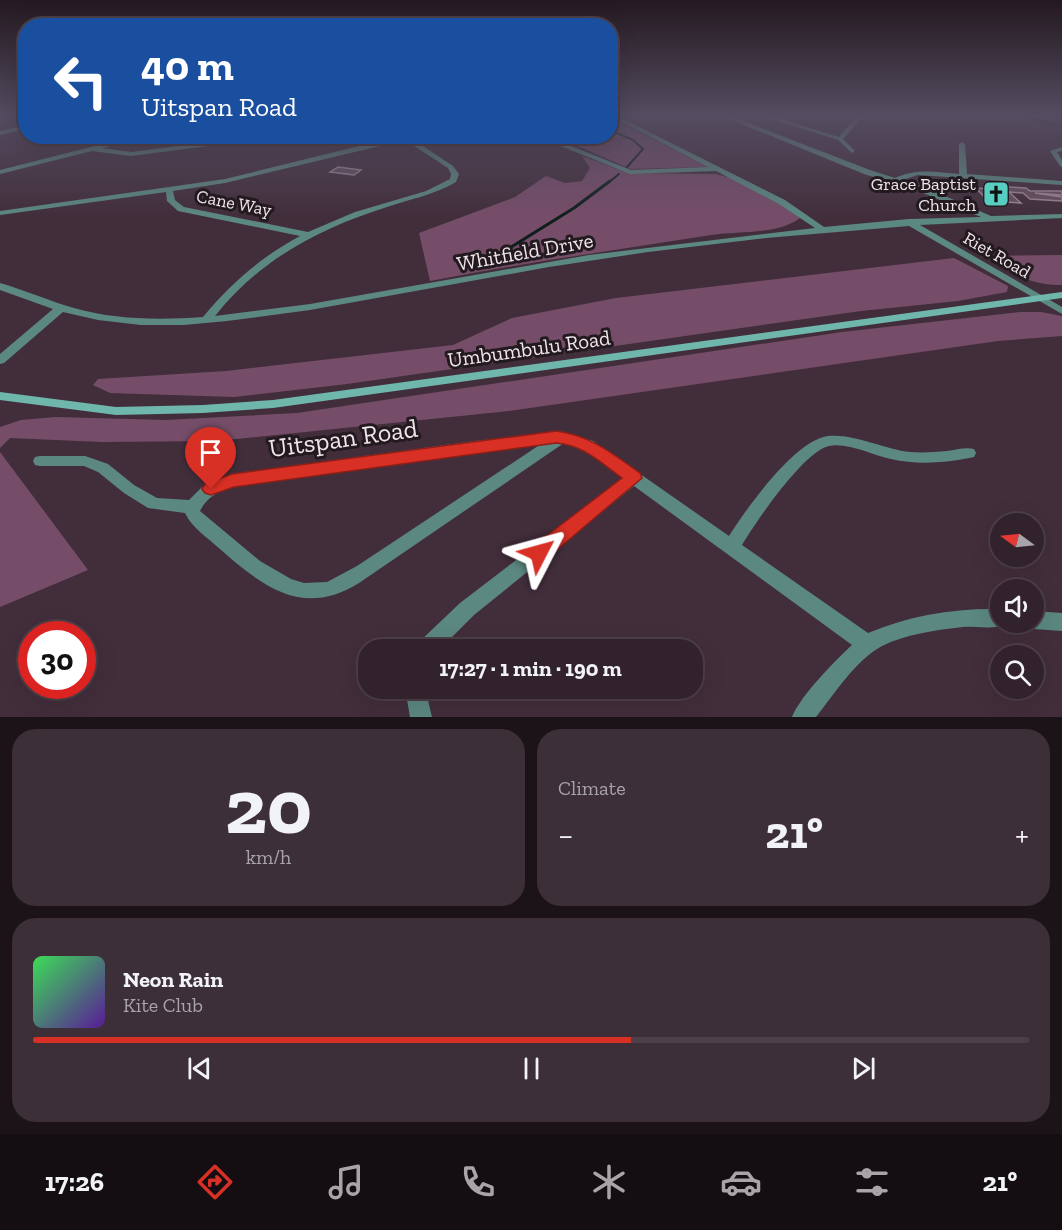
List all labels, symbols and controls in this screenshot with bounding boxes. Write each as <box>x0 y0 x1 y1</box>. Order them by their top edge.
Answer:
text: 40 m <box>141 40 234 91</box>
icon: left <box>42 42 120 120</box>
text: Uitspan Road <box>141 91 297 123</box>
place label: Grace Baptist Church <box>871 173 976 216</box>
church icon: Grace Baptist Church <box>981 179 1011 209</box>
street label: Cane Way <box>195 185 274 221</box>
street label: Whitfield Drive <box>455 227 595 276</box>
street label: Riet Road <box>959 227 1035 283</box>
street label: Umbumbulu Road <box>446 325 612 372</box>
street label: Uitspan Road <box>266 412 420 464</box>
pin <box>185 427 236 489</box>
icon: arrive <box>194 436 227 469</box>
north arrow <box>990 513 1044 567</box>
map controls <box>990 513 1044 699</box>
position arrow <box>507 521 571 585</box>
button: sound <box>990 579 1044 633</box>
speed limit sign: 30 <box>18 621 96 699</box>
button: search <box>990 645 1044 699</box>
text: 17:27 · 1 min · 190 m <box>439 655 622 682</box>
text: 20 <box>225 759 312 853</box>
text: Climate <box>558 776 626 800</box>
text: 21° <box>765 806 823 860</box>
text: − <box>558 815 573 854</box>
text: + <box>1015 815 1029 854</box>
text: km/h <box>246 845 291 869</box>
text: Neon Rain <box>123 966 223 993</box>
text: Kite Club <box>123 993 203 1017</box>
icon: previous <box>183 1052 216 1085</box>
icon: pause <box>515 1052 548 1085</box>
icon: next <box>847 1052 880 1085</box>
icon: directions <box>194 1161 236 1203</box>
icon: music <box>325 1161 367 1203</box>
icon: phone <box>457 1161 499 1203</box>
icon: climate <box>588 1161 630 1203</box>
icon: car <box>720 1161 762 1203</box>
icon: filters <box>851 1161 893 1203</box>
text: 17:26 <box>45 1166 104 1198</box>
text: 21° <box>983 1166 1017 1198</box>

